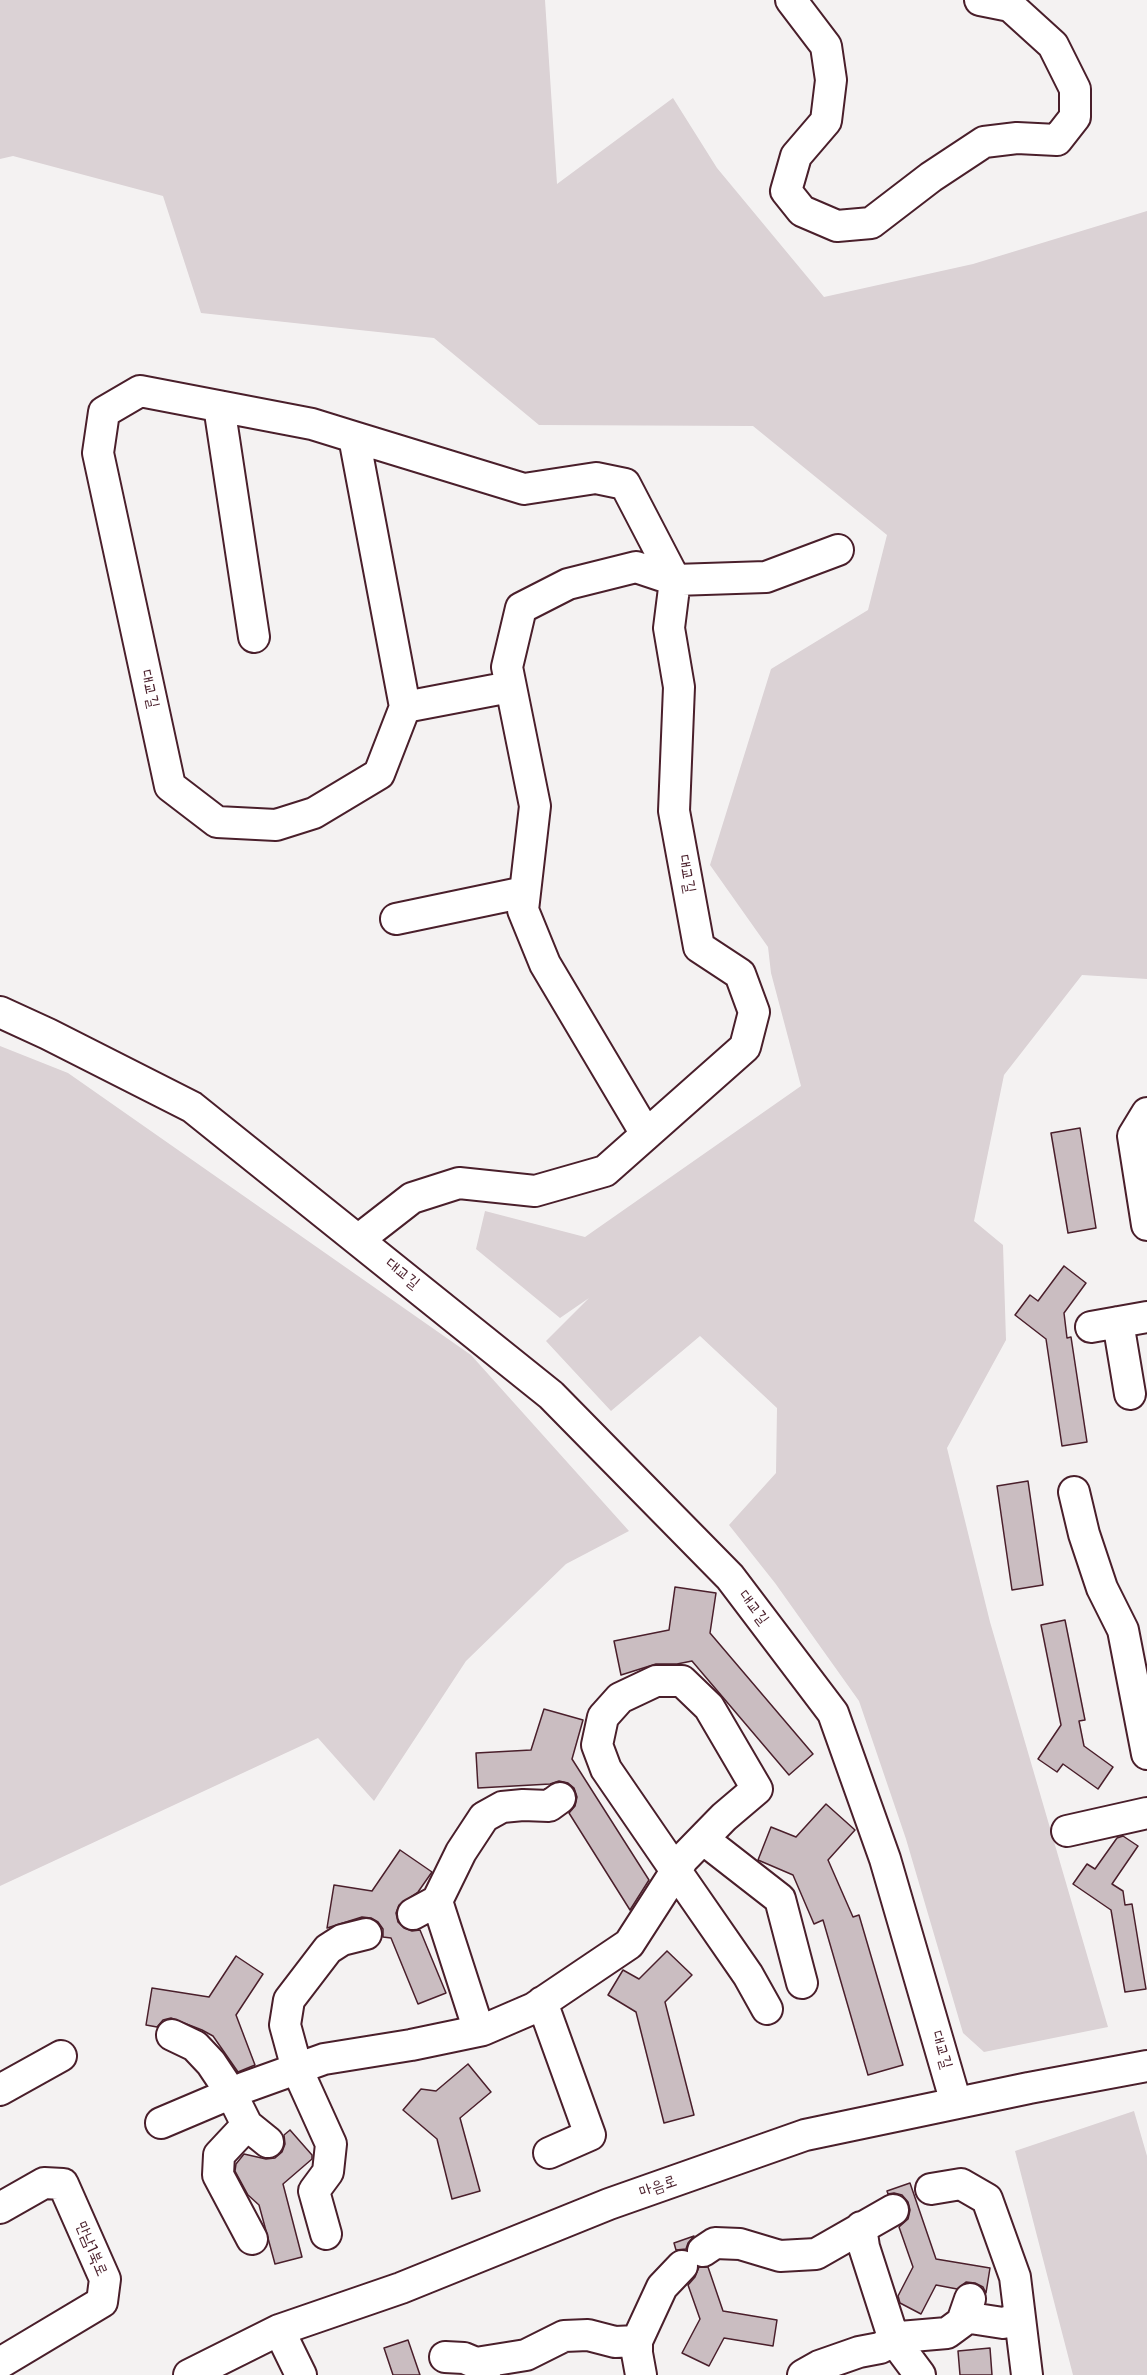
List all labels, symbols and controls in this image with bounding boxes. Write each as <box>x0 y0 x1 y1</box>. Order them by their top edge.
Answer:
street label: 대교길 <box>136 668 162 710</box>
street label: 대교길 <box>673 853 699 895</box>
street label: 대교길 <box>381 1254 423 1294</box>
street label: 대교길 <box>734 1587 772 1629</box>
street label: 대교길 <box>926 2029 956 2071</box>
street label: 마음로 <box>637 2172 679 2202</box>
street label: 만남1북로 <box>71 2219 111 2279</box>

